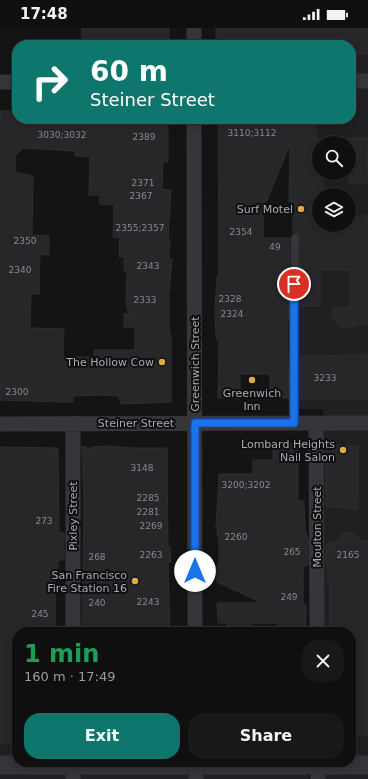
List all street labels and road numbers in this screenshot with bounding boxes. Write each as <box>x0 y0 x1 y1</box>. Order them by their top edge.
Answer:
street label: Greenwich Street <box>189 316 202 412</box>
street label: Steiner Street <box>98 417 175 430</box>
street label: Pixley Street <box>67 481 80 551</box>
street label: Moulton Street <box>311 486 324 568</box>

